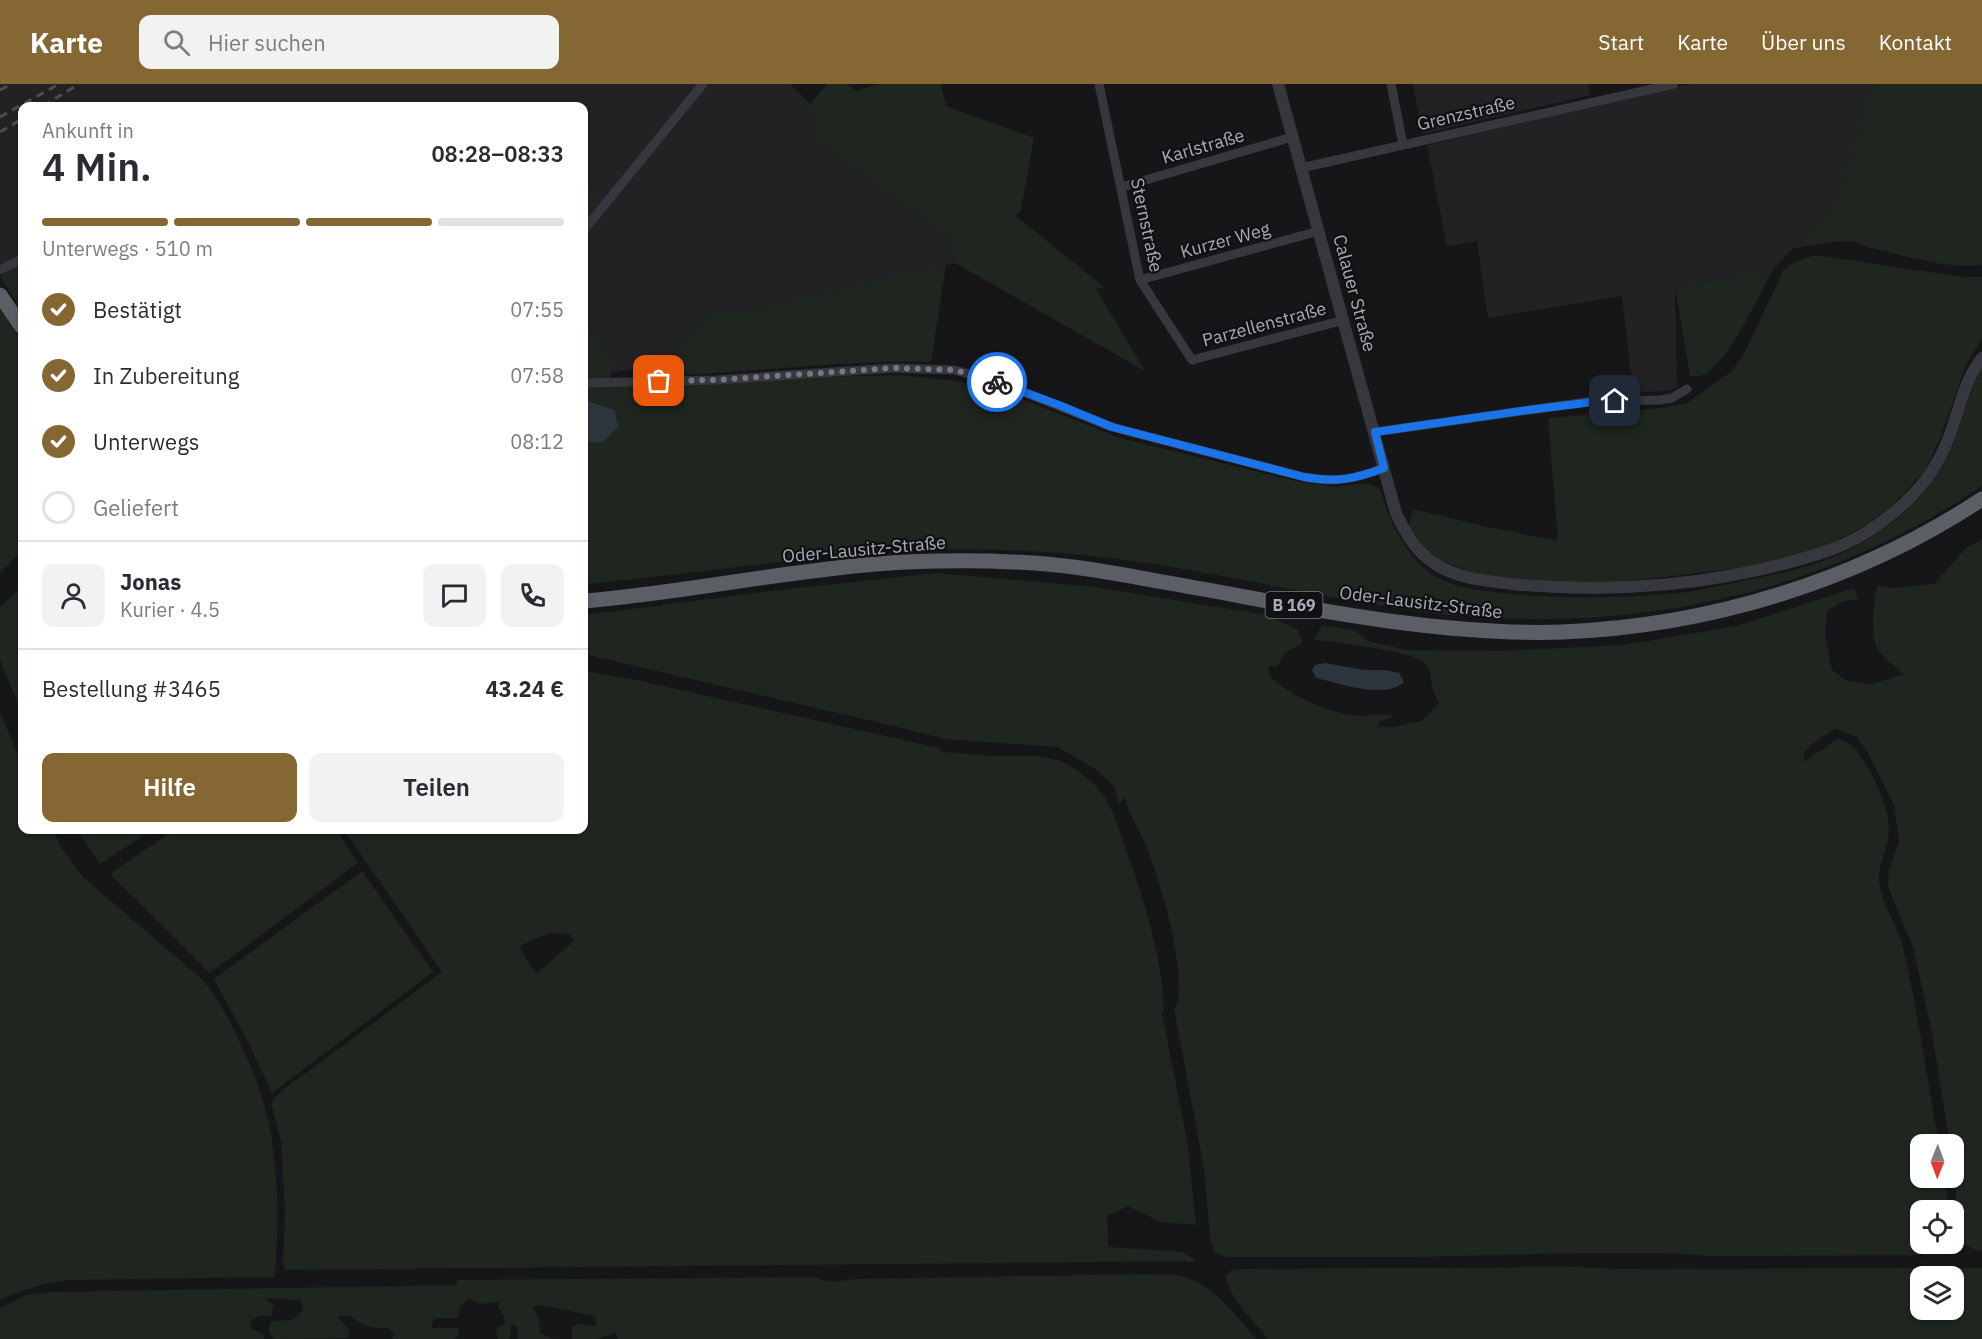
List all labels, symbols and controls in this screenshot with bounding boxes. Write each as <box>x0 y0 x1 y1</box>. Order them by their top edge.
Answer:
search box <box>139 15 559 69</box>
text: Karte <box>30 24 103 61</box>
icon: search <box>160 26 193 59</box>
text: Hier suchen <box>208 28 326 57</box>
text: Start <box>1598 28 1644 56</box>
text: Karte <box>1677 28 1728 56</box>
text: Über uns <box>1761 28 1846 56</box>
text: Kontakt <box>1879 28 1952 56</box>
street label: Grenzstraße <box>1415 91 1517 135</box>
text: Ankunft in <box>42 117 134 144</box>
street label: Karlstraße <box>1159 123 1247 169</box>
text: 08:28–08:33 <box>431 139 564 168</box>
text: 4 Min. <box>42 141 152 192</box>
street label: Sternstraße <box>1126 176 1168 274</box>
street label: Kurzer Weg <box>1178 217 1273 263</box>
street label: Calauer Straße <box>1328 232 1382 354</box>
text: Unterwegs · 510 m <box>42 235 213 262</box>
icon: check <box>42 293 75 326</box>
text: Bestätigt <box>93 295 182 324</box>
text: 07:55 <box>510 296 564 323</box>
street label: Parzellenstraße <box>1200 296 1329 352</box>
courier <box>967 352 1027 412</box>
pin <box>633 355 684 406</box>
icon: check <box>42 359 75 392</box>
text: In Zubereitung <box>93 361 239 390</box>
text: 07:58 <box>510 362 564 389</box>
icon: bag <box>642 364 675 397</box>
icon: bike <box>981 366 1014 399</box>
pin <box>1589 375 1640 426</box>
icon: home <box>1598 384 1631 417</box>
icon: check <box>42 425 75 458</box>
text: Unterwegs <box>93 427 200 456</box>
text: 08:12 <box>510 428 564 455</box>
text: Geliefert <box>93 493 179 522</box>
street label: Oder-Lausitz-Straße <box>781 530 947 568</box>
button: person <box>42 564 105 627</box>
button: chat <box>423 564 486 627</box>
button: phone <box>501 564 564 627</box>
text: Jonas <box>120 567 181 596</box>
street label: Oder-Lausitz-Straße <box>1338 581 1504 623</box>
road number: B 169 <box>1266 592 1322 618</box>
text: Kurier · 4.5 <box>120 596 220 623</box>
text: Bestellung #3465 <box>42 674 221 703</box>
text: 43.24 € <box>485 674 564 703</box>
button: Hilfe <box>42 753 297 822</box>
button: Teilen <box>309 753 564 822</box>
north arrow <box>1910 1134 1964 1188</box>
map controls <box>1910 1134 1964 1320</box>
button: locate <box>1910 1200 1964 1254</box>
button: layers <box>1910 1266 1964 1320</box>

